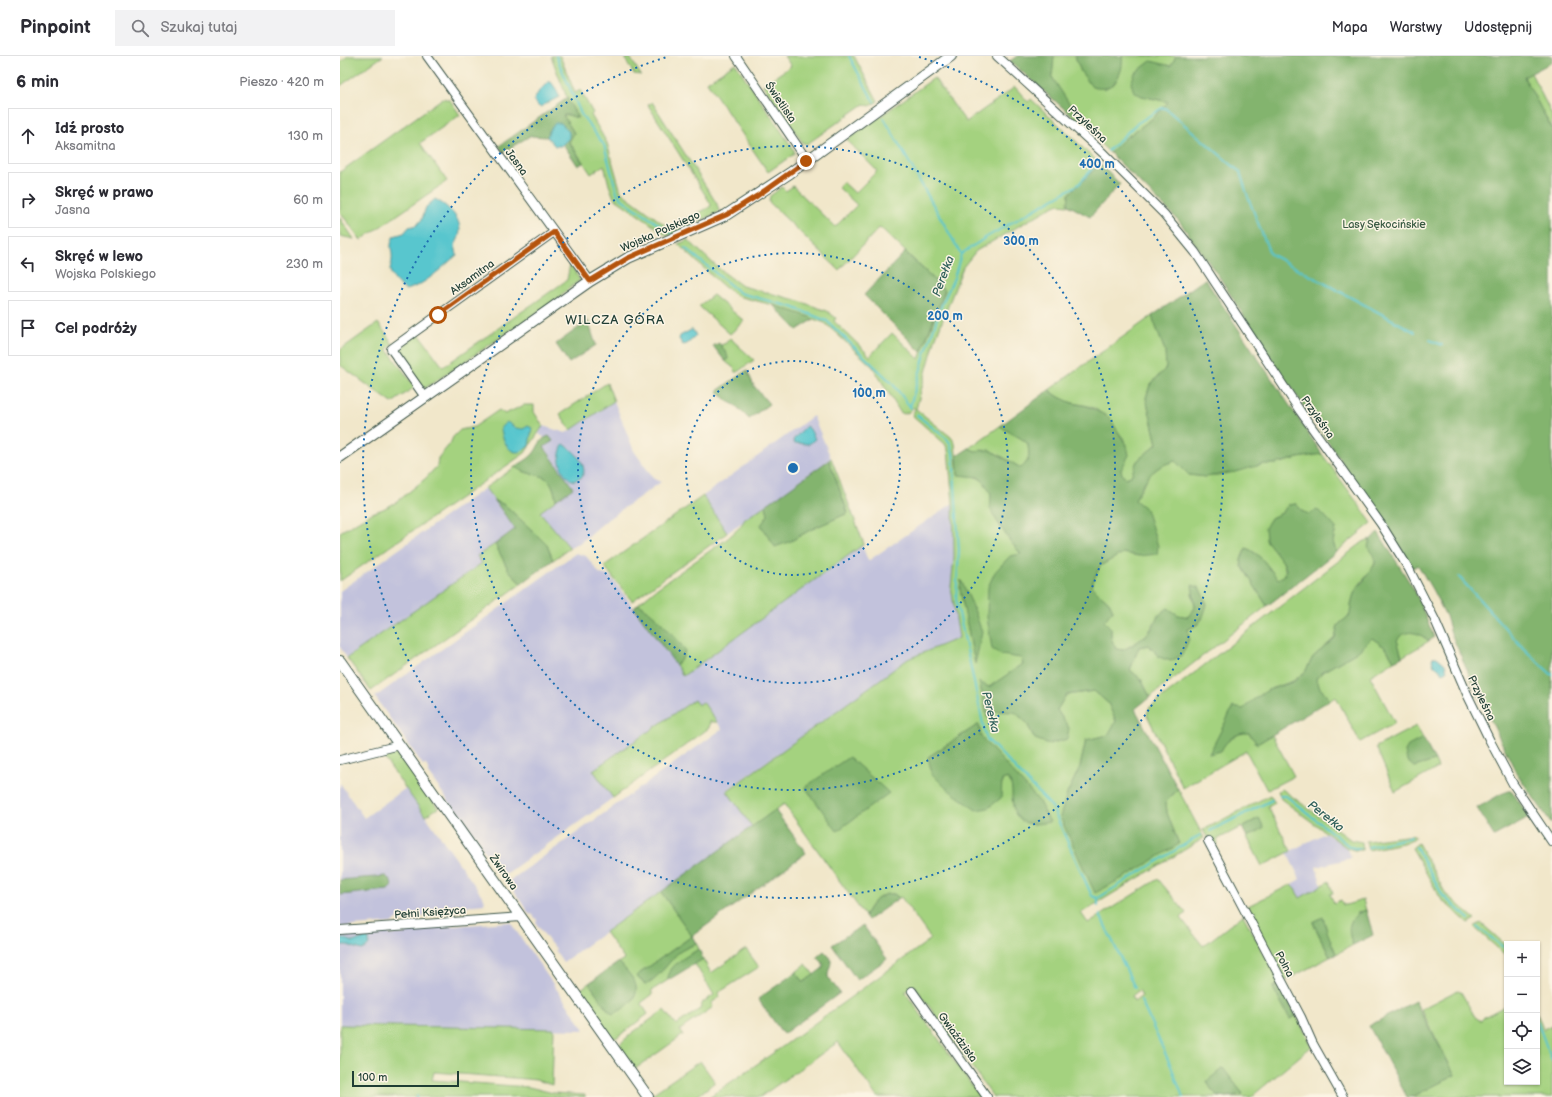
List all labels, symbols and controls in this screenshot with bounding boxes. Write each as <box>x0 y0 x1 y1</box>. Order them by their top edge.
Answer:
search box <box>115 10 395 46</box>
text: Pinpoint <box>20 16 91 39</box>
icon: search <box>129 17 151 39</box>
text: Szukaj tutaj <box>161 18 237 37</box>
text: Mapa <box>1332 19 1368 36</box>
text: Warstwy <box>1390 19 1442 36</box>
text: Udostępnij <box>1464 19 1532 36</box>
text: 6 min <box>16 72 59 92</box>
text: Pieszo · 420 m <box>239 74 324 90</box>
street label: Świetlista <box>762 79 800 125</box>
street label: Przyleśna <box>1065 103 1110 146</box>
text: Idź prosto <box>55 119 124 138</box>
icon: ahead <box>17 125 39 147</box>
text: 130 m <box>288 128 323 144</box>
text: Aksamitna <box>55 138 116 154</box>
street label: Jasna <box>503 146 531 178</box>
route end <box>797 152 815 170</box>
text: 400 m <box>1079 157 1115 172</box>
text: Skręć w prawo <box>55 183 154 202</box>
icon: right <box>17 189 39 211</box>
text: 60 m <box>293 192 323 208</box>
text: Jasna <box>55 202 90 218</box>
street label: Wojska Polskiego <box>618 208 702 255</box>
park label: Lasy Sękocińskie <box>1342 218 1426 231</box>
text: 300 m <box>1003 234 1039 249</box>
text: Skręć w lewo <box>55 247 143 266</box>
icon: left <box>17 253 39 275</box>
water label: Perełka <box>929 254 958 299</box>
text: 230 m <box>286 256 323 272</box>
street label: Aksamitna <box>448 257 497 298</box>
text: Wojska Polskiego <box>55 266 156 282</box>
route start <box>429 306 447 324</box>
text: 200 m <box>927 309 963 324</box>
district label: WILCZA GÓRA <box>565 311 665 328</box>
icon: arrive <box>17 317 39 339</box>
text: Cel podróży <box>55 319 137 338</box>
text: 100 m <box>852 386 886 401</box>
street label: Przyleśna <box>1298 394 1337 441</box>
centre of rings <box>786 461 800 475</box>
street label: Przyleśna <box>1465 673 1498 723</box>
water label: Perełka <box>978 690 1003 735</box>
water label: Perełka <box>1304 798 1347 835</box>
street label: Żwirowa <box>486 851 520 892</box>
street label: Pełni Księżyca <box>394 904 466 921</box>
map controls <box>1504 941 1540 1085</box>
button: + <box>1504 941 1540 977</box>
street label: Polna <box>1272 949 1297 979</box>
button: − <box>1504 977 1540 1013</box>
street label: Gwiaździsta <box>935 1010 980 1065</box>
button: locate <box>1504 1013 1540 1049</box>
button: layers <box>1504 1049 1540 1085</box>
scale bar <box>352 1069 459 1088</box>
text: 100 m <box>358 1071 387 1084</box>

